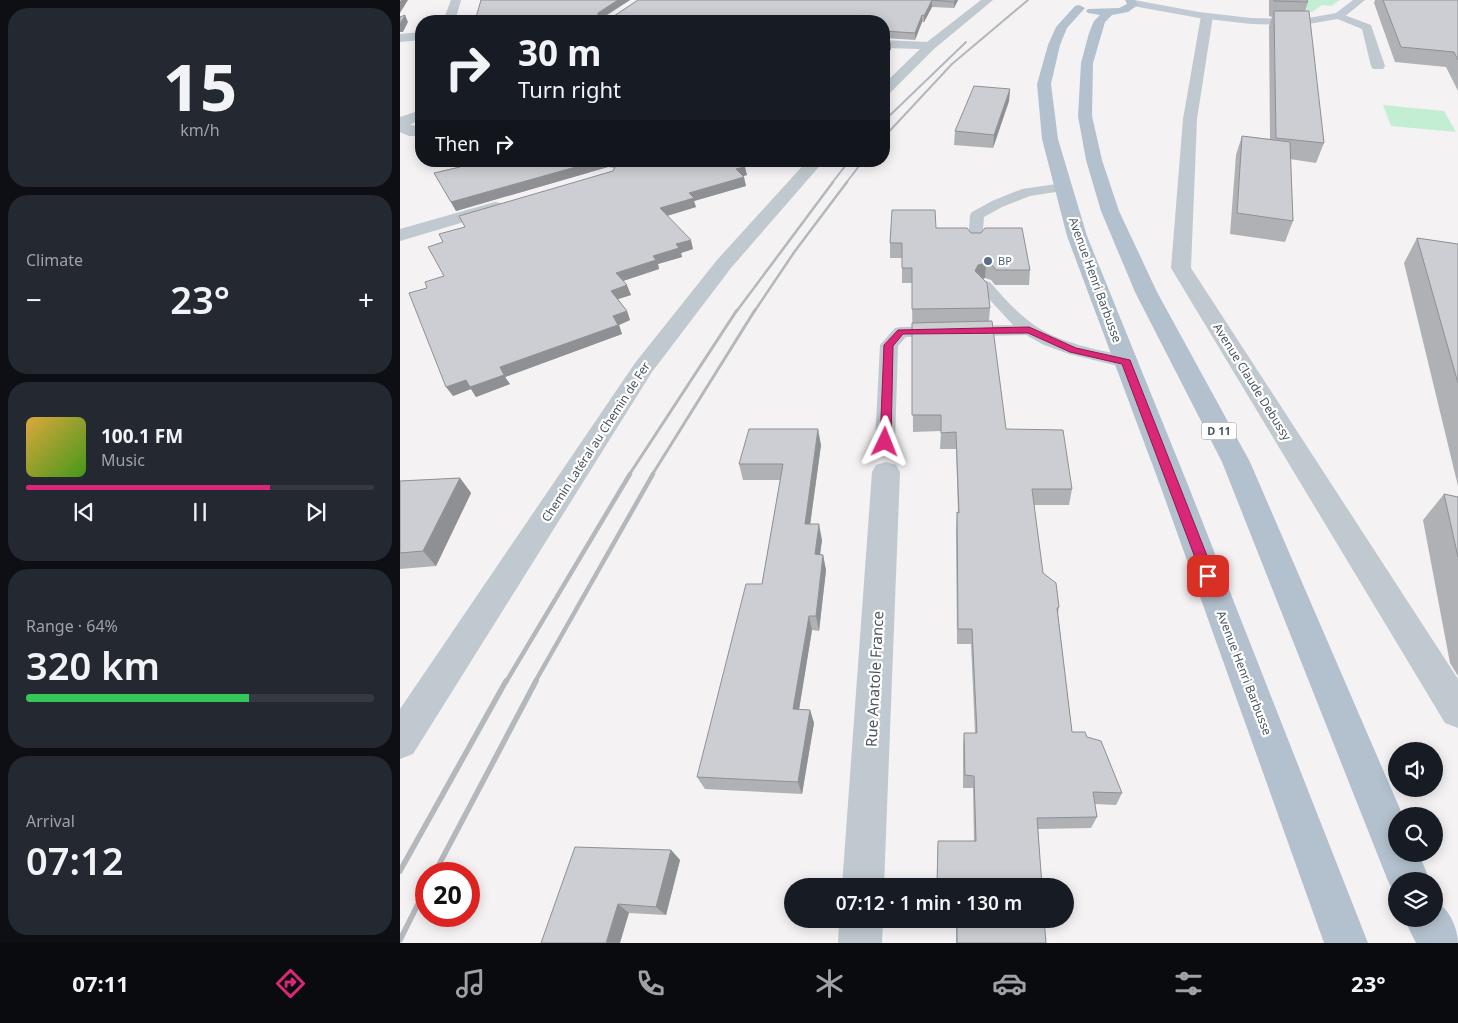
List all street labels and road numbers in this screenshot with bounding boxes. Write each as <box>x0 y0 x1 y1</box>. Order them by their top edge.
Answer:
street label: Avenue Henri Barbusse <box>1065 215 1126 345</box>
street label: Avenue Claude Debussy <box>1209 320 1296 444</box>
street label: Chemin Latéral au Chemin de Fer <box>537 358 654 525</box>
road number: D 11 <box>1202 422 1236 440</box>
street label: Avenue Henri Barbusse <box>1213 608 1276 738</box>
street label: Rue Anatole France <box>860 611 888 747</box>

